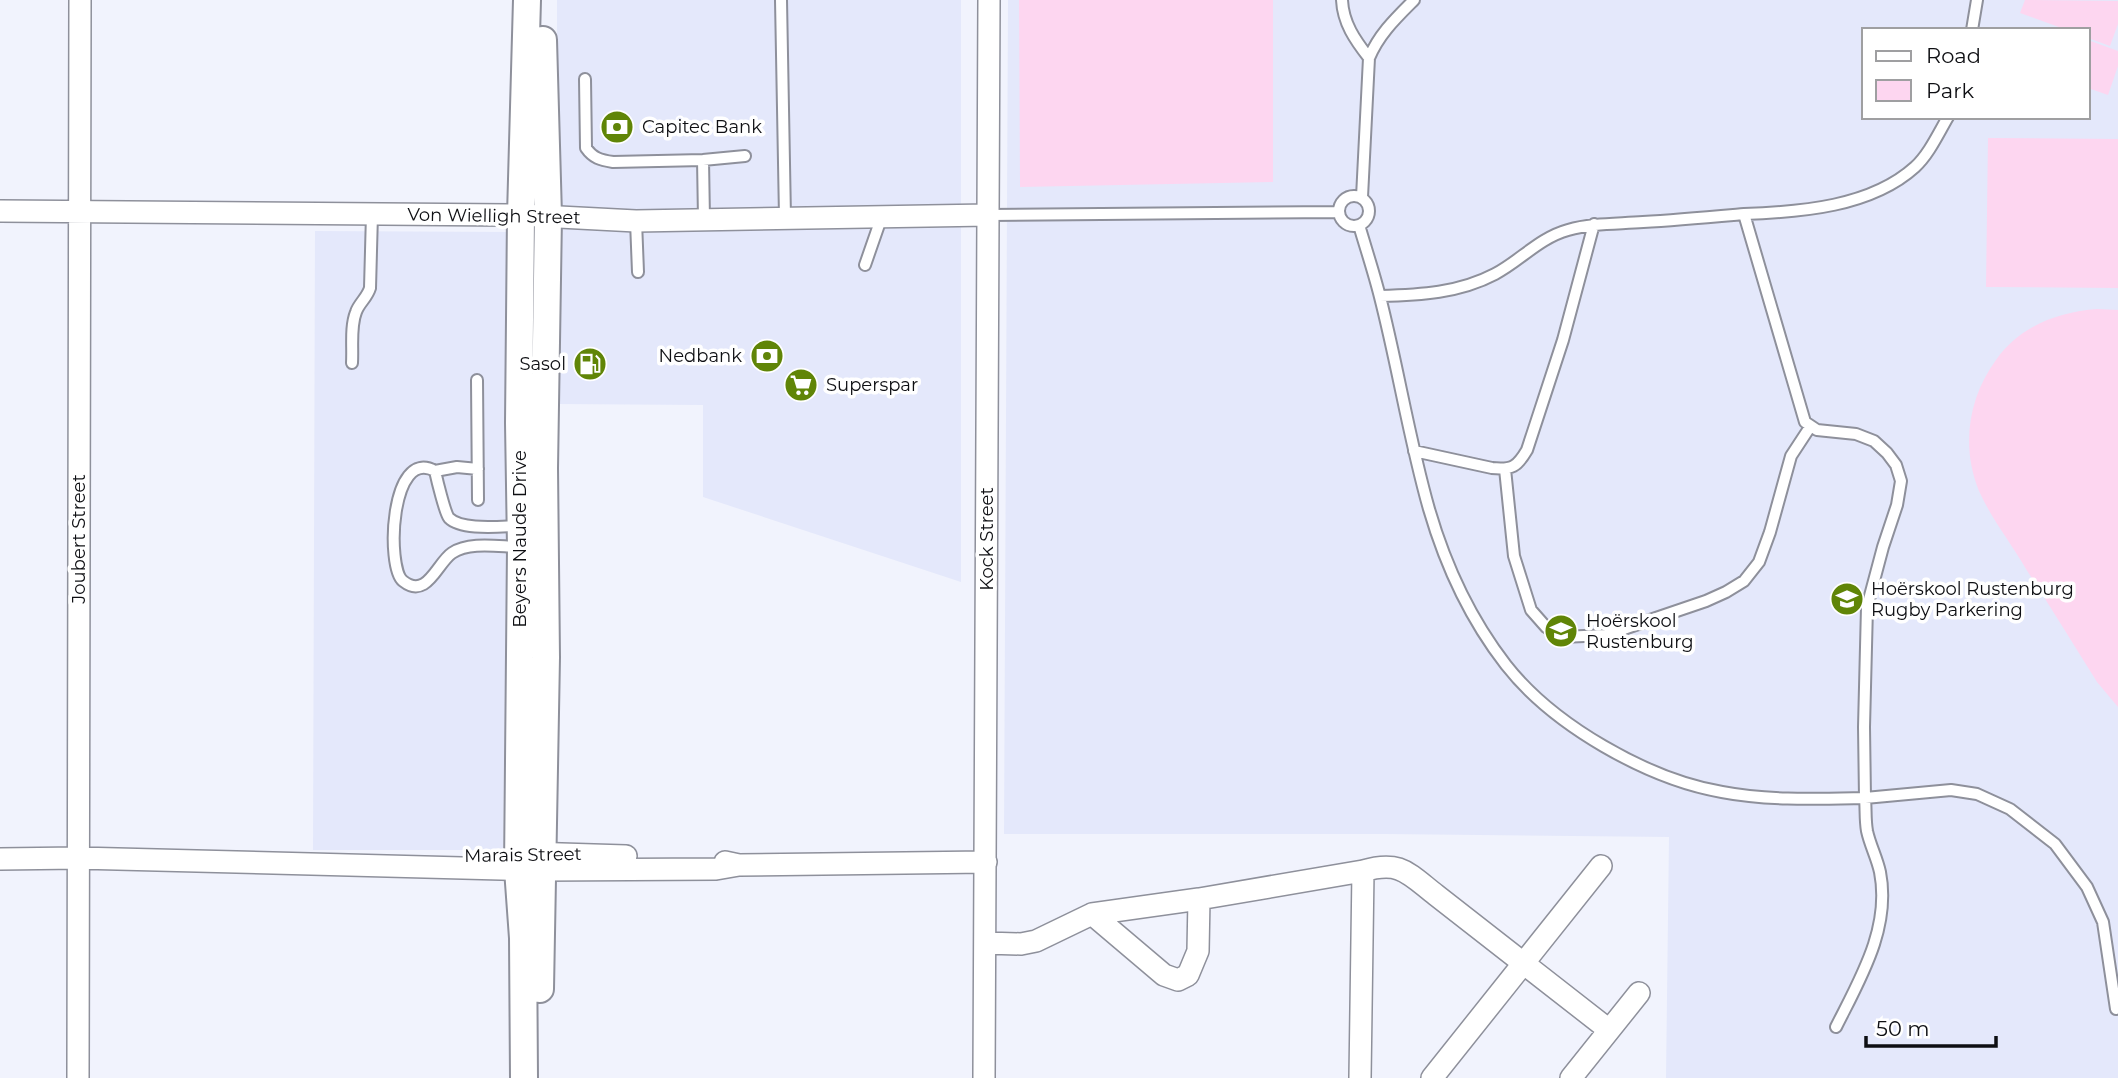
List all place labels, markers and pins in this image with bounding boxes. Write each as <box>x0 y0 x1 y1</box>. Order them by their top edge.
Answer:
bank icon: Capitec Bank <box>598 108 636 146</box>
place label: Capitec Bank <box>642 116 762 138</box>
bank icon: Nedbank <box>748 337 786 375</box>
fuel station icon: Sasol <box>571 345 609 383</box>
place label: Nedbank <box>659 345 742 367</box>
place label: Sasol <box>519 353 566 375</box>
supermarket icon: Superspar <box>782 366 820 404</box>
place label: Superspar <box>826 374 918 396</box>
place label: Hoërskool Rustenburg Rugby Parkering <box>1871 578 2074 621</box>
school or university icon: Hoërskool Rustenburg Rugby Parkering <box>1828 580 1866 618</box>
place label: Hoërskool Rustenburg <box>1586 610 1694 653</box>
school or university icon: Hoërskool Rustenburg <box>1542 612 1580 650</box>

